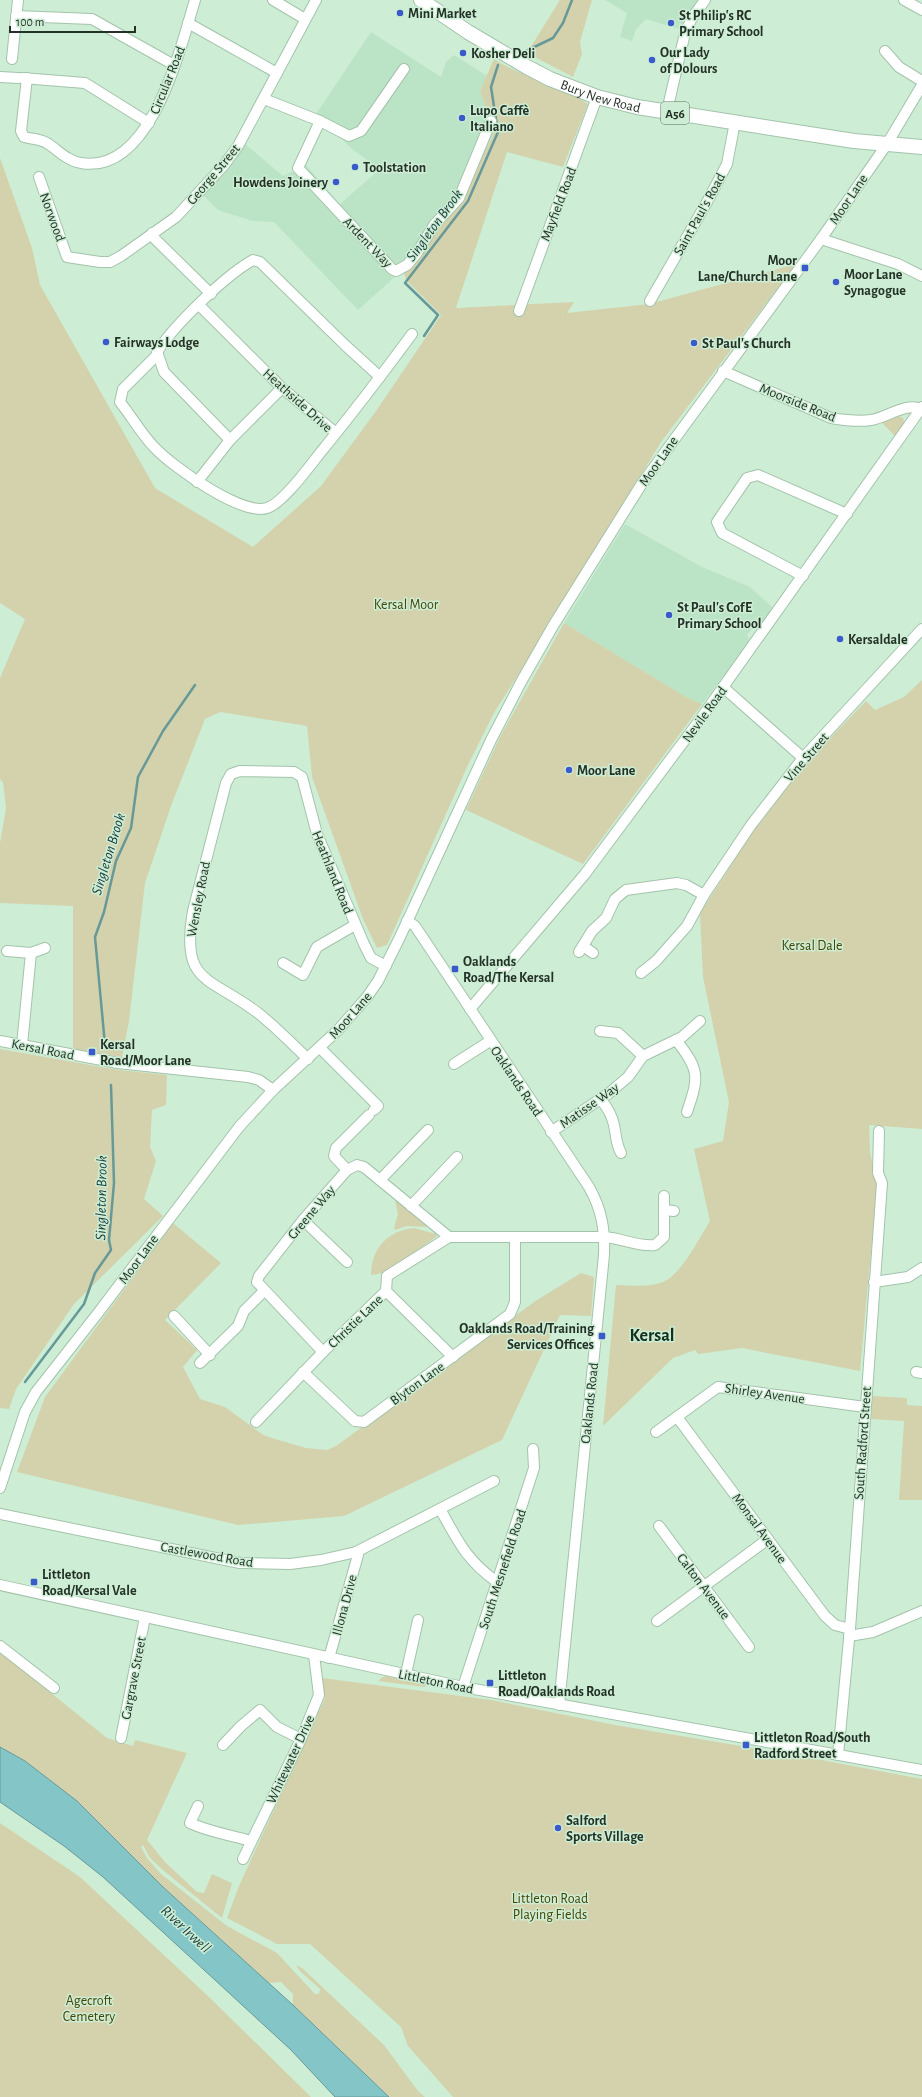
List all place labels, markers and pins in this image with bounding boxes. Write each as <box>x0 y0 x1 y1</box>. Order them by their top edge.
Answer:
place label: Mini Market <box>408 7 477 21</box>
marker: Mini Market <box>395 8 405 18</box>
place label: St Philip's RC Primary School <box>679 9 764 39</box>
marker: St Philip's RC Primary School <box>666 18 676 28</box>
place label: Our Lady of Dolours <box>660 46 717 76</box>
place label: Kosher Deli <box>471 47 535 61</box>
marker: Kosher Deli <box>458 48 468 58</box>
marker: Our Lady of Dolours <box>647 55 657 65</box>
place label: Lupo Caffè Italiano <box>470 104 529 134</box>
marker: Lupo Caffè Italiano <box>457 113 467 123</box>
place label: Toolstation <box>363 161 426 175</box>
marker: Toolstation <box>350 162 360 172</box>
place label: Howdens Joinery <box>233 176 329 190</box>
marker: Howdens Joinery <box>331 177 341 187</box>
place label: Moor Lane/Church Lane <box>698 254 797 284</box>
marker: Moor Lane/Church Lane <box>800 263 810 273</box>
place label: Moor Lane Synagogue <box>844 268 906 298</box>
marker: Moor Lane Synagogue <box>831 277 841 287</box>
place label: Fairways Lodge <box>114 336 200 350</box>
marker: Fairways Lodge <box>101 337 111 347</box>
place label: St Paul's Church <box>702 337 791 351</box>
marker: St Paul's Church <box>689 338 699 348</box>
place label: St Paul's CofE Primary School <box>677 601 762 631</box>
marker: St Paul's CofE Primary School <box>664 610 674 620</box>
place label: Kersaldale <box>848 633 908 647</box>
marker: Kersaldale <box>835 634 845 644</box>
place label: Moor Lane <box>577 764 636 778</box>
marker: Moor Lane <box>564 765 574 775</box>
place label: Oaklands Road/The Kersal <box>463 955 554 985</box>
marker: Oaklands Road/The Kersal <box>450 964 460 974</box>
place label: Kersal Road/Moor Lane <box>100 1038 192 1068</box>
marker: Kersal Road/Moor Lane <box>87 1047 97 1057</box>
place label: Oaklands Road/Training Services Offices <box>459 1322 595 1352</box>
marker: Oaklands Road/Training Services Offices <box>597 1331 607 1341</box>
place label: Littleton Road/Kersal Vale <box>42 1568 137 1598</box>
marker: Littleton Road/Kersal Vale <box>29 1577 39 1587</box>
place label: Littleton Road/Oaklands Road <box>498 1669 615 1699</box>
marker: Littleton Road/Oaklands Road <box>485 1678 495 1688</box>
place label: Littleton Road/South Radford Street <box>754 1731 870 1761</box>
marker: Littleton Road/South Radford Street <box>741 1740 751 1750</box>
place label: Salford Sports Village <box>566 1814 644 1844</box>
marker: Salford Sports Village <box>553 1823 563 1833</box>

